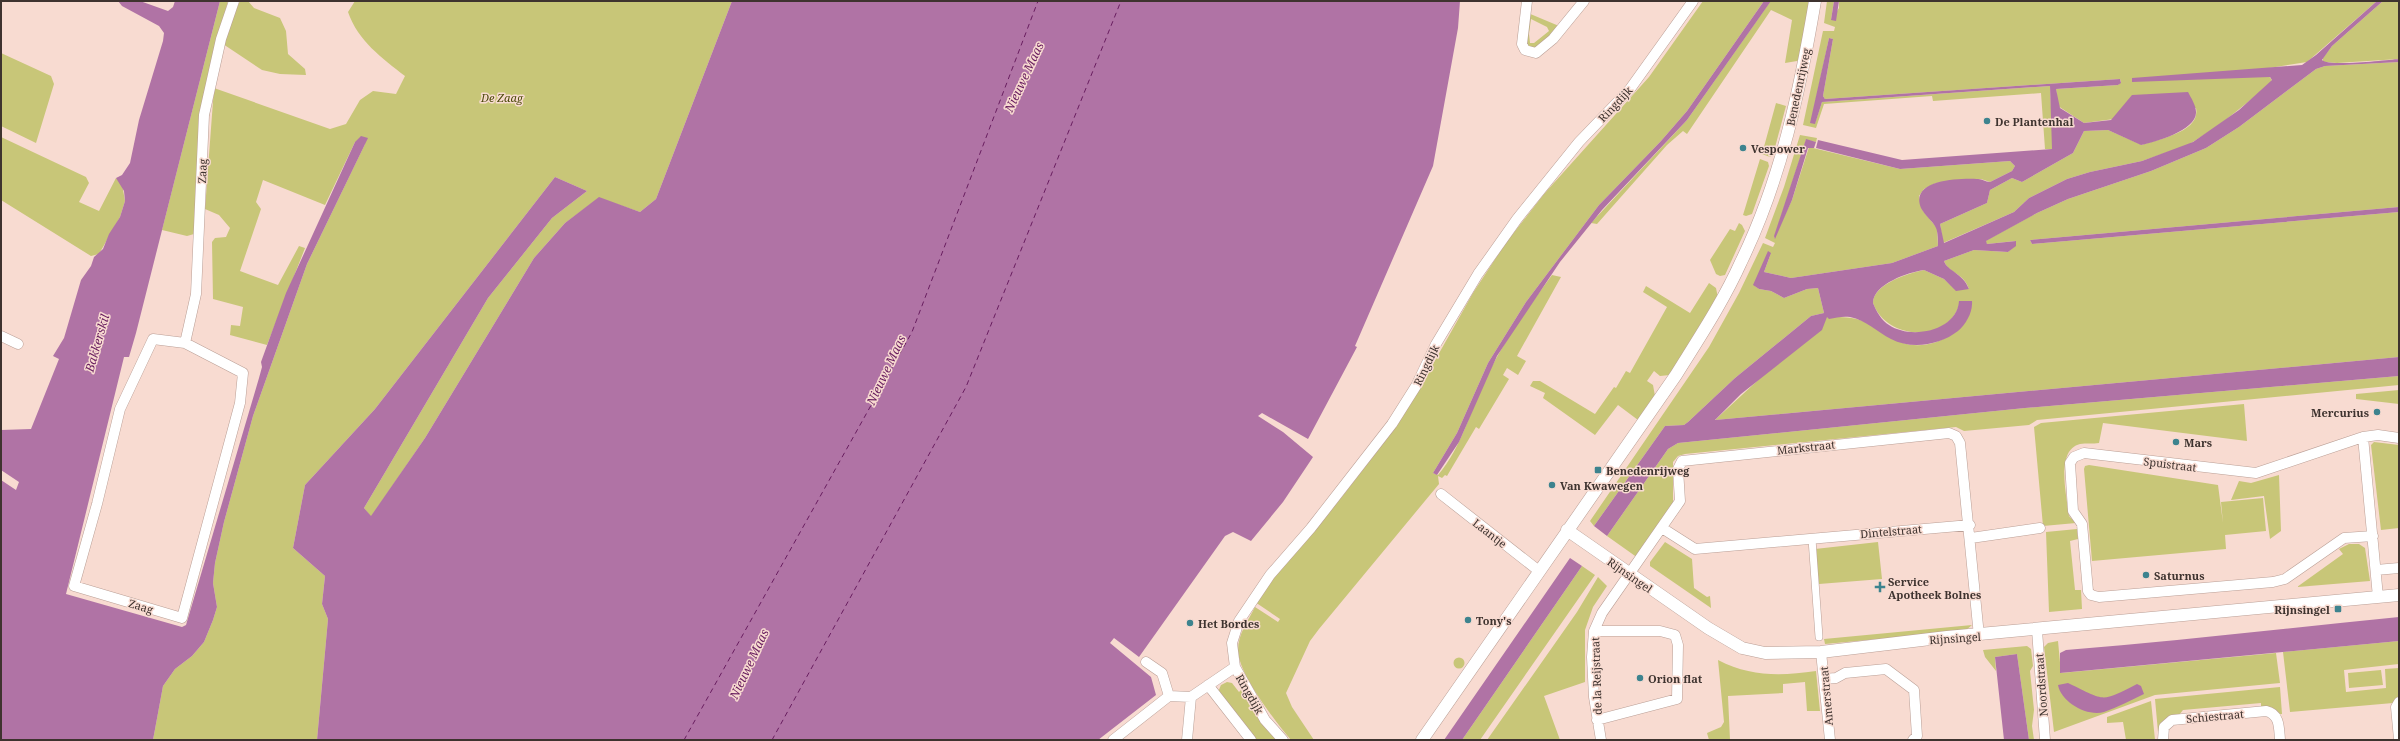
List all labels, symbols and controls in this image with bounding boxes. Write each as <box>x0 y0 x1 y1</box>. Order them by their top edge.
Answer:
water label: Nieuwe Maas <box>1000 39 1048 116</box>
street label: Benedenrijweg <box>1782 47 1814 127</box>
street label: Ringdijk <box>1595 82 1636 125</box>
park label: De Zaag <box>480 90 524 105</box>
place label: De Plantenhal <box>1995 114 2073 129</box>
marker: De Plantenhal <box>1982 116 1992 126</box>
place label: Vespower <box>1751 141 1805 156</box>
marker: Vespower <box>1738 143 1748 153</box>
street label: Zaag <box>194 158 210 184</box>
water label: Bakkerskil <box>80 312 113 375</box>
water label: Nieuwe Maas <box>862 332 910 409</box>
street label: Ringdijk <box>1410 342 1443 388</box>
place label: Mercurius <box>2311 405 2369 420</box>
marker: Mercurius <box>2372 407 2382 417</box>
place label: Mars <box>2184 435 2212 450</box>
street label: Markstraat <box>1776 436 1836 458</box>
marker: Mars <box>2171 437 2181 447</box>
street label: Spuistraat <box>2143 453 2197 475</box>
place label: Benedenrijweg <box>1606 463 1690 478</box>
marker: Benedenrijweg <box>1593 465 1603 475</box>
place label: Van Kwawegen <box>1560 478 1644 493</box>
marker: Van Kwawegen <box>1547 480 1557 490</box>
street label: Laantje <box>1470 515 1510 551</box>
street label: Dintelstraat <box>1860 521 1923 541</box>
street label: Rijnsingel <box>1604 554 1656 596</box>
place label: Saturnus <box>2154 568 2204 583</box>
marker: Saturnus <box>2141 570 2151 580</box>
place label: Service Apotheek Bolnes <box>1888 574 1981 602</box>
marker: Service Apotheek Bolnes <box>1875 582 1885 592</box>
street label: Zaag <box>127 595 155 617</box>
place label: Rijnsingel <box>2274 602 2330 617</box>
marker: Rijnsingel <box>2333 604 2343 614</box>
place label: Tony's <box>1476 613 1511 628</box>
marker: Tony's <box>1463 615 1473 625</box>
place label: Het Bordes <box>1198 616 1259 631</box>
marker: Het Bordes <box>1185 618 1195 628</box>
water label: Nieuwe Maas <box>725 626 773 703</box>
street label: Rijnsingel <box>1929 629 1982 647</box>
street label: de la Reijstraat <box>1587 637 1605 715</box>
street label: Noordstraat <box>2031 653 2051 717</box>
street label: Amerstraat <box>1816 666 1836 726</box>
street label: Ringdijk <box>1233 671 1268 717</box>
place label: Orion flat <box>1648 671 1703 686</box>
marker: Orion flat <box>1635 673 1645 683</box>
street label: Schiestraat <box>2186 706 2245 726</box>

